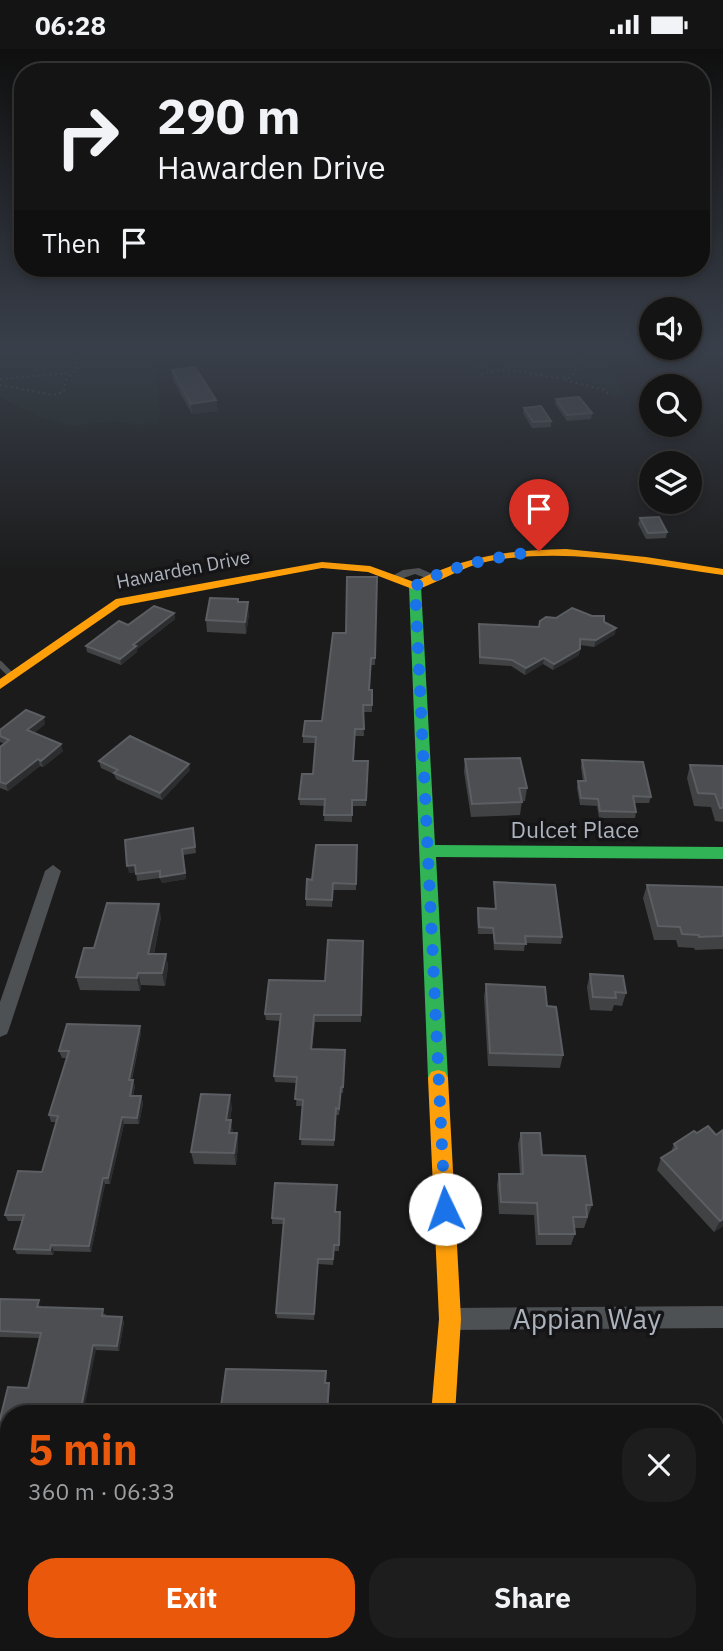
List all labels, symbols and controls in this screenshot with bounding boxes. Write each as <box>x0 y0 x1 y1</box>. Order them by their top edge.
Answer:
text: 06:28 <box>35 8 106 42</box>
text: 290 m <box>157 84 301 147</box>
icon: right <box>42 91 133 182</box>
text: Hawarden Drive <box>157 146 386 188</box>
icon: arrive <box>115 224 153 262</box>
text: Then <box>42 226 101 260</box>
map controls <box>639 297 702 514</box>
button: sound <box>639 297 702 360</box>
button: search <box>639 374 702 437</box>
button: layers <box>639 451 702 514</box>
pin <box>509 479 569 551</box>
icon: arrive <box>520 490 558 528</box>
street label: Hawarden Drive <box>114 544 252 594</box>
street label: Dulcet Place <box>511 814 639 844</box>
position arrow <box>408 1172 482 1246</box>
street label: Appian Way <box>513 1300 661 1337</box>
text: 5 min <box>28 1422 138 1477</box>
button: close <box>622 1428 696 1502</box>
text: 360 m · 06:33 <box>28 1476 175 1506</box>
button: Exit <box>28 1558 355 1638</box>
button: Share <box>369 1558 696 1638</box>

